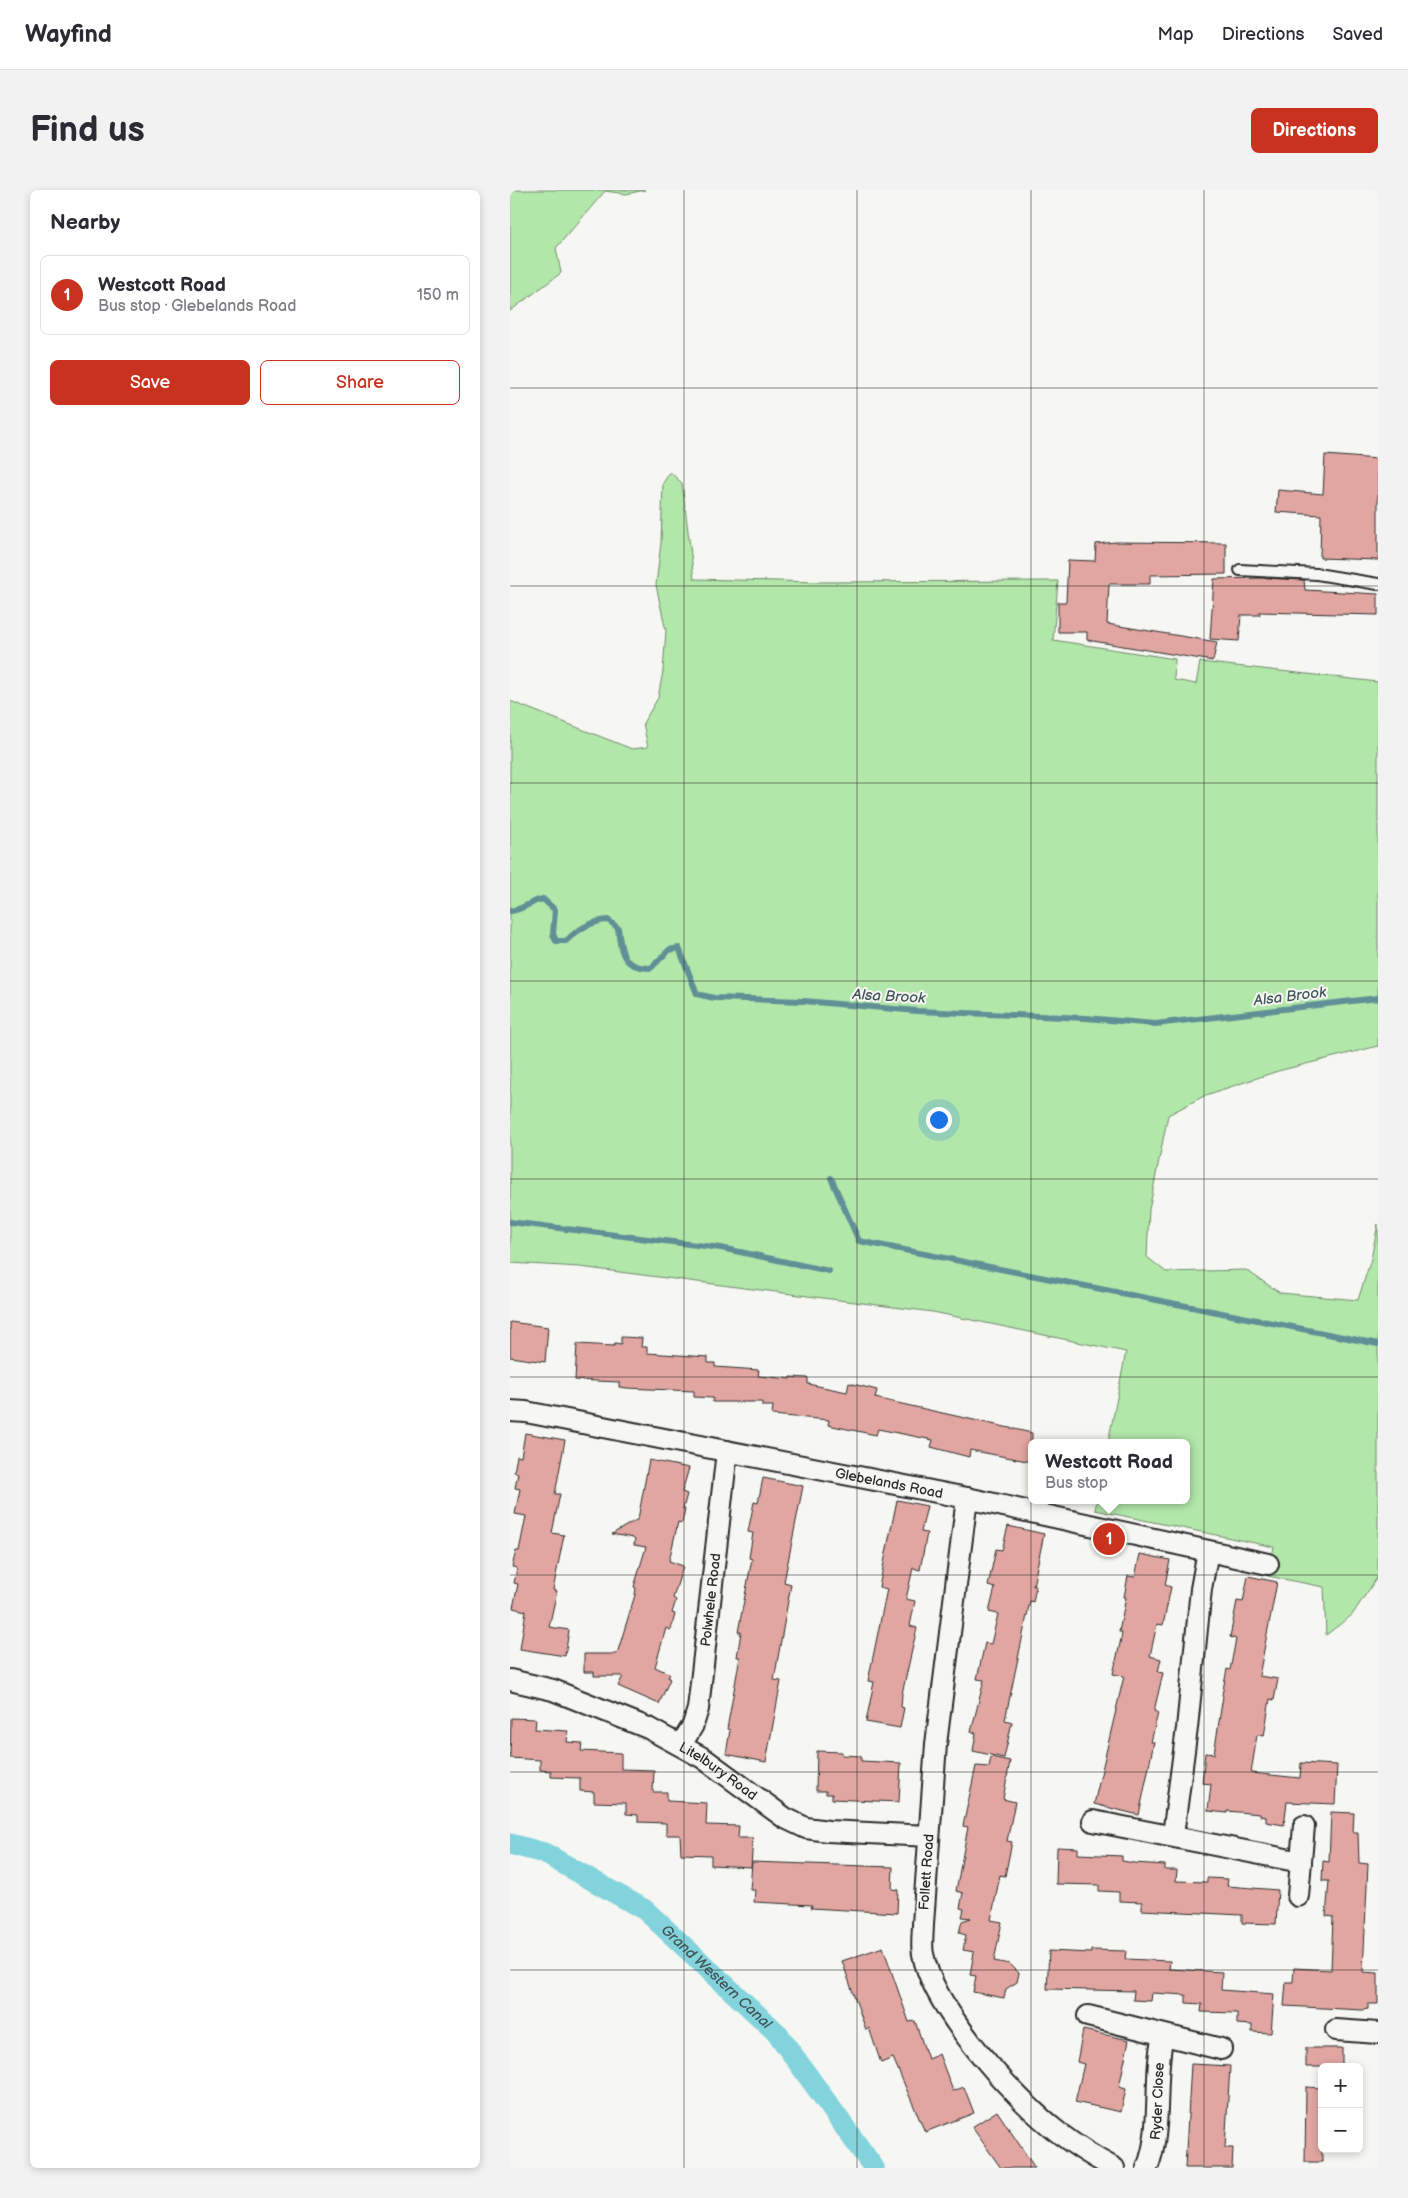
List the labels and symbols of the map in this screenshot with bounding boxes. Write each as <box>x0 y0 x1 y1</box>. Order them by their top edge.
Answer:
water label: Alsa Brook <box>1252 983 1328 1011</box>
water label: Alsa Brook <box>851 985 927 1008</box>
your location <box>926 1107 952 1133</box>
street label: Glebelands Road <box>834 1464 944 1502</box>
pin: 1 <box>1093 1520 1125 1558</box>
street label: Polwhele Road <box>697 1552 724 1647</box>
street label: Litelbury Road <box>676 1739 761 1804</box>
street label: Follett Road <box>915 1833 938 1911</box>
water label: Grand Western Canal <box>657 1921 776 2034</box>
street label: Ryder Close <box>1147 2062 1168 2141</box>

